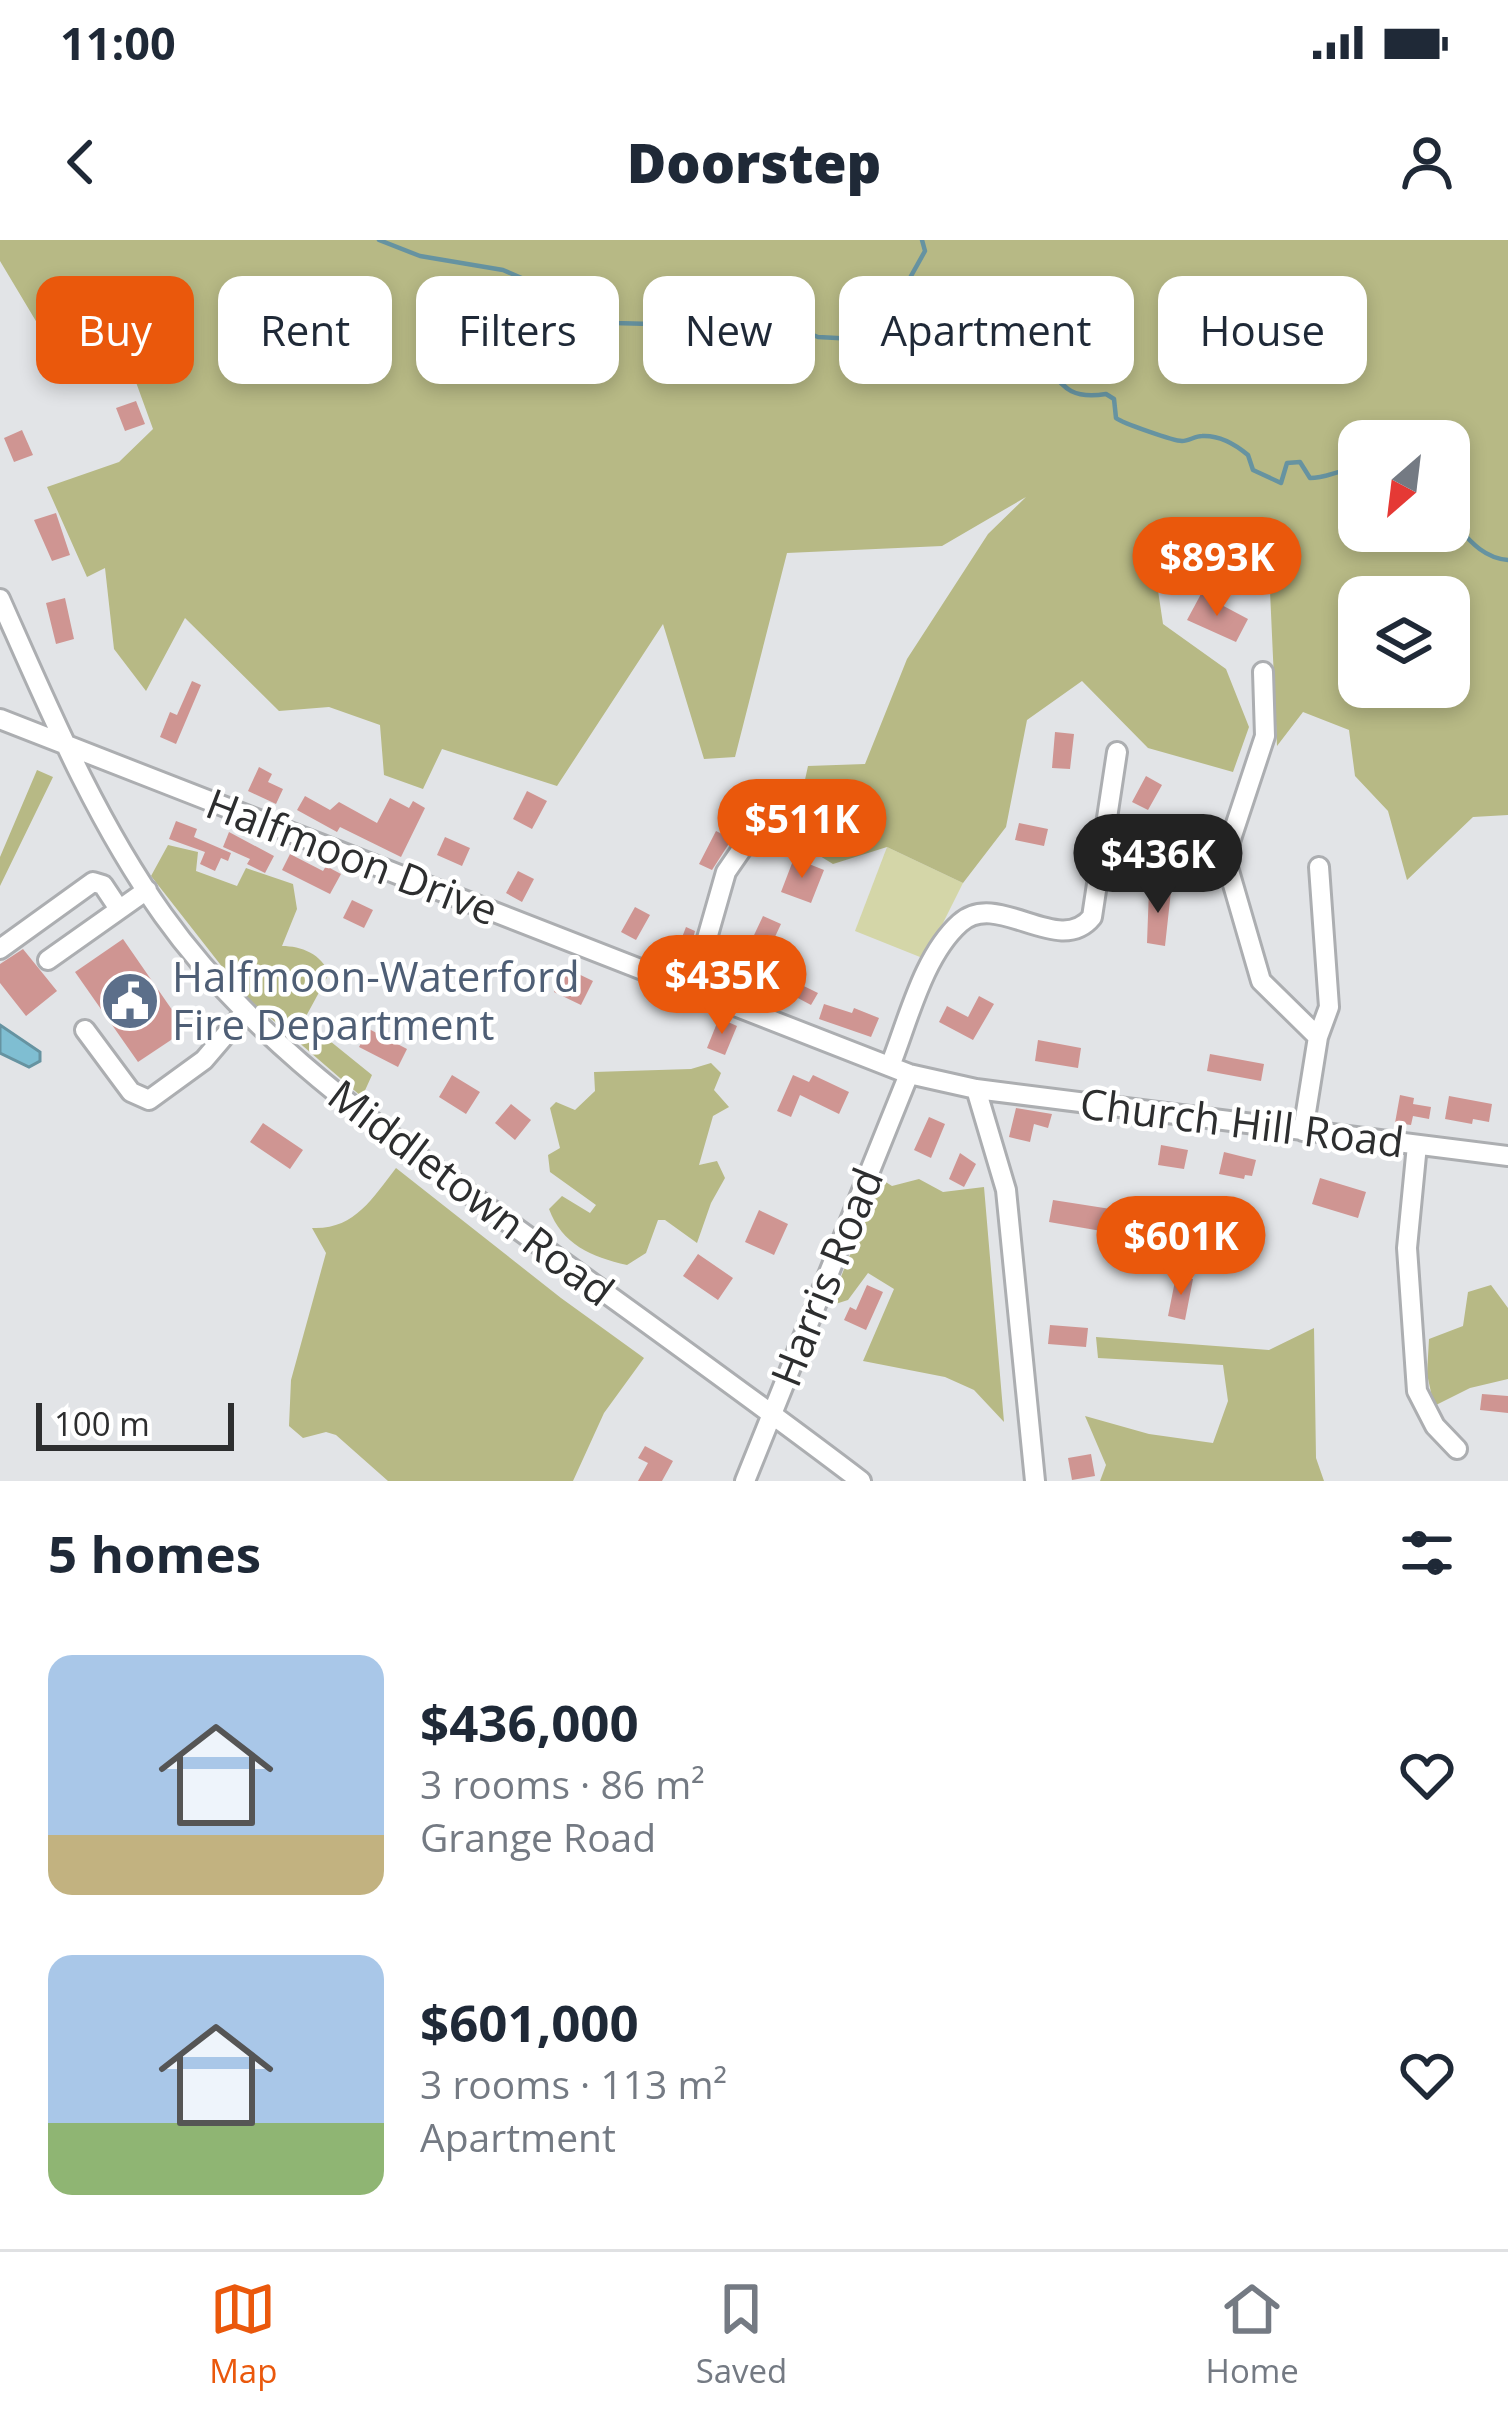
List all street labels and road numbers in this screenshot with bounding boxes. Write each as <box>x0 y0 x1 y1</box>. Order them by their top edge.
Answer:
street label: Halfmoon Drive <box>199 774 506 937</box>
street label: Middletown Road <box>318 1066 626 1318</box>
street label: Church Hill Road <box>1077 1073 1407 1170</box>
street label: Harris Road <box>756 1159 895 1394</box>

